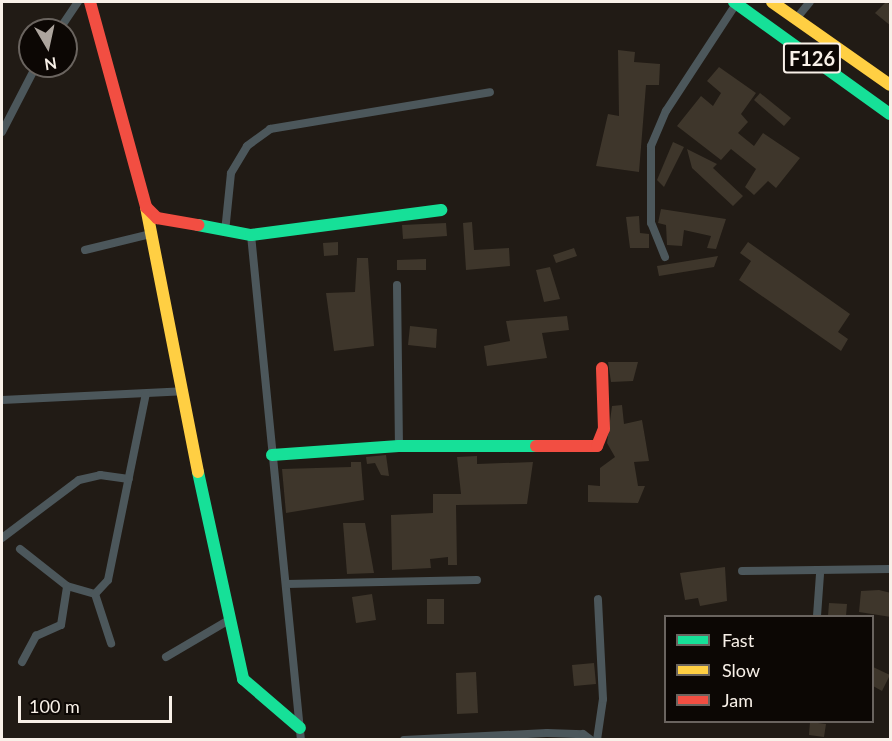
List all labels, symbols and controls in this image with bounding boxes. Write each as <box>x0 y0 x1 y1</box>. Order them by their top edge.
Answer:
north arrow <box>18 18 78 78</box>
road number: F126 <box>782 41 842 75</box>
text: N <box>43 54 58 75</box>
legend <box>664 615 874 723</box>
text: Fast <box>722 629 754 651</box>
text: Slow <box>722 659 760 681</box>
scale bar <box>21 684 176 722</box>
text: Jam <box>722 689 753 711</box>
text: 100 m <box>29 695 80 717</box>

